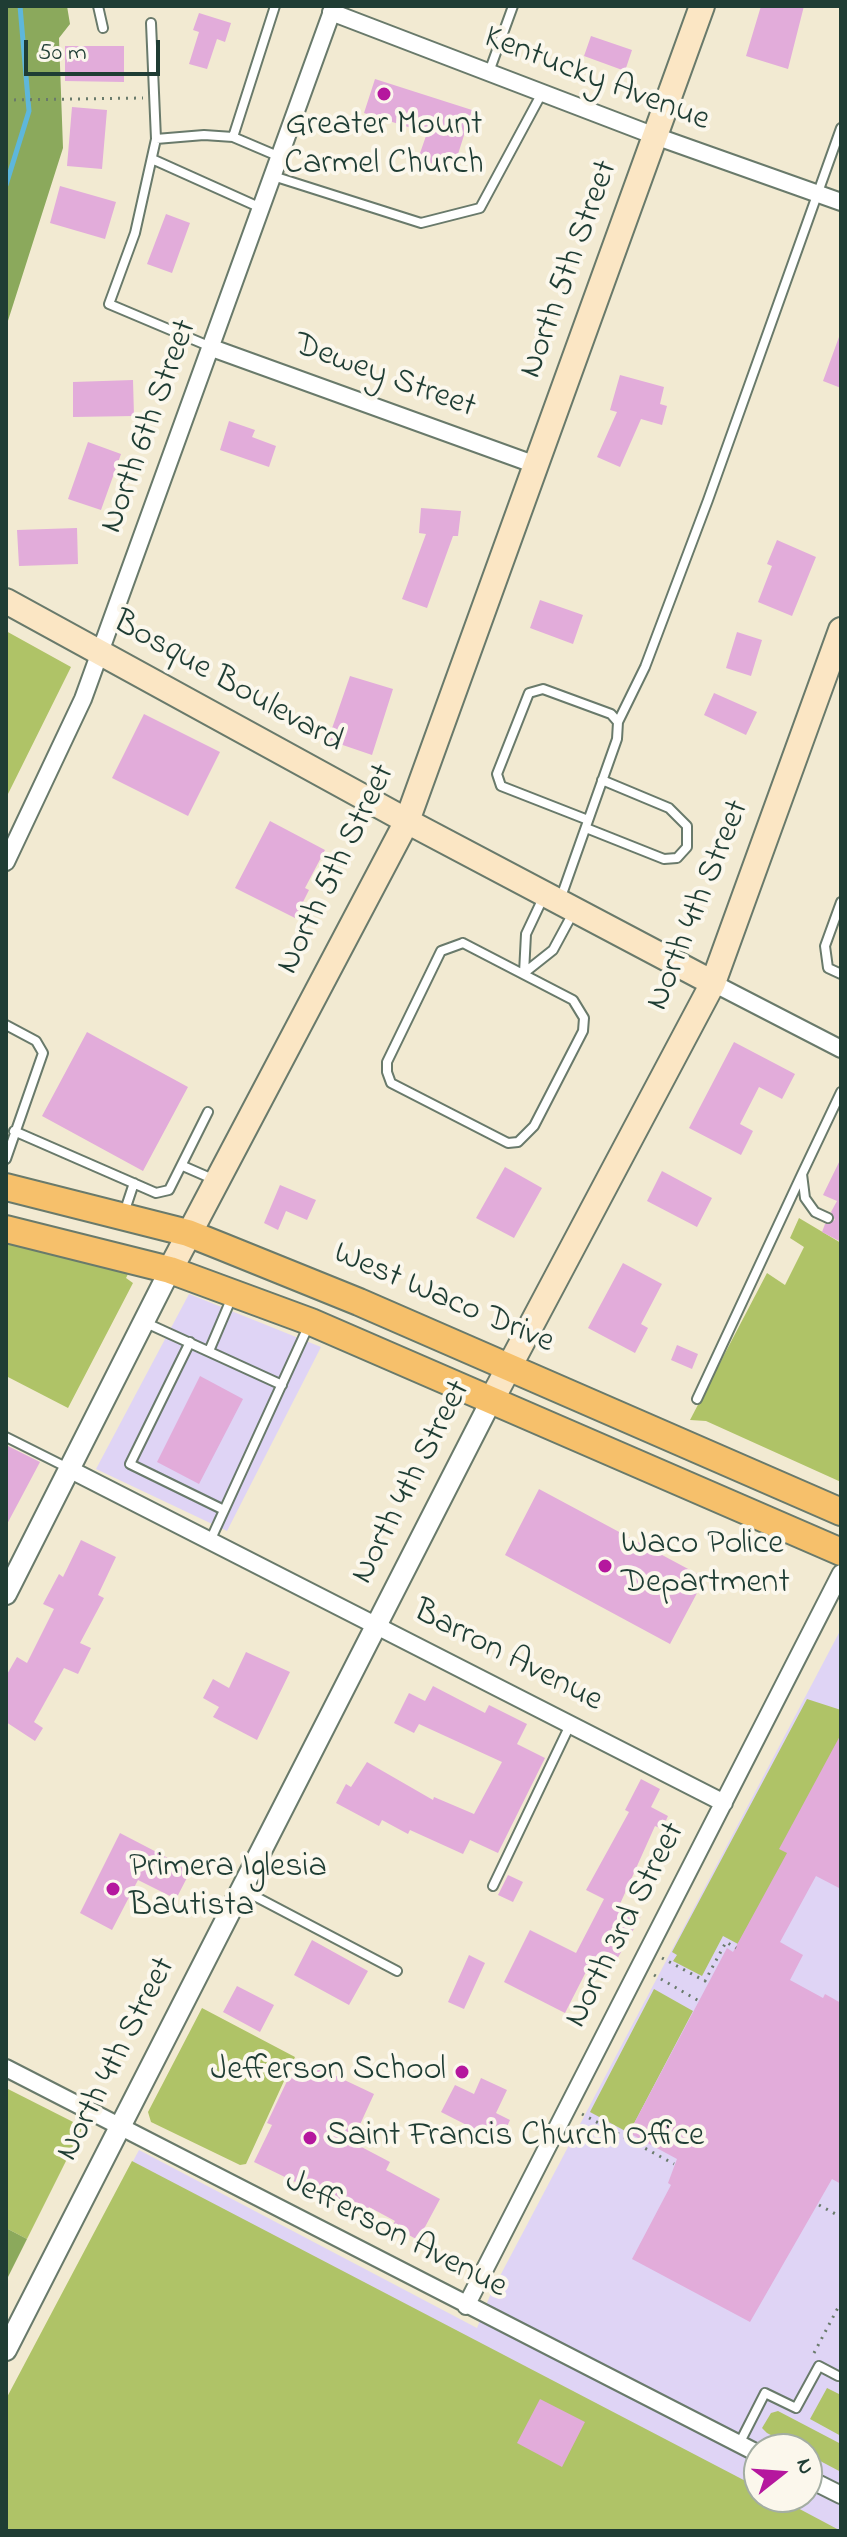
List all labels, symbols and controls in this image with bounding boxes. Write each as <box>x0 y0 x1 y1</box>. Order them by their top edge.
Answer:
street label: Kentucky Avenue <box>477 19 715 143</box>
scale bar <box>28 24 164 74</box>
text: 50 m <box>38 36 87 71</box>
marker: Greater Mount Carmel Church <box>375 85 393 103</box>
place label: Greater Mount Carmel Church <box>284 107 484 186</box>
street label: North 5th Street <box>513 156 629 384</box>
street label: North 6th Street <box>94 315 208 539</box>
street label: Dewey Street <box>287 326 481 430</box>
street label: Bosque Boulevard <box>105 604 349 764</box>
street label: North 5th Street <box>270 758 406 982</box>
street label: North 4th Street <box>639 795 761 1017</box>
street label: West Waco Drive <box>327 1235 559 1365</box>
street label: North 4th Street <box>344 1374 482 1592</box>
place label: Waco Police Department <box>621 1526 790 1606</box>
marker: Waco Police Department <box>596 1557 614 1575</box>
street label: Barron Avenue <box>406 1593 608 1723</box>
street label: North 3rd Street <box>558 1816 696 2036</box>
place label: Primera Iglesia Bautista <box>129 1849 327 1928</box>
marker: Primera Iglesia Bautista <box>104 1880 122 1898</box>
street label: North 4th Street <box>49 1951 187 2169</box>
place label: Jefferson School <box>211 2052 446 2092</box>
marker: Jefferson School <box>453 2063 471 2081</box>
place label: Saint Francis Church Office <box>326 2118 704 2158</box>
marker: Saint Francis Church Office <box>301 2129 319 2147</box>
street label: Jefferson Avenue <box>277 2162 513 2310</box>
north arrow <box>743 2433 823 2513</box>
text: N <box>787 2455 822 2478</box>

